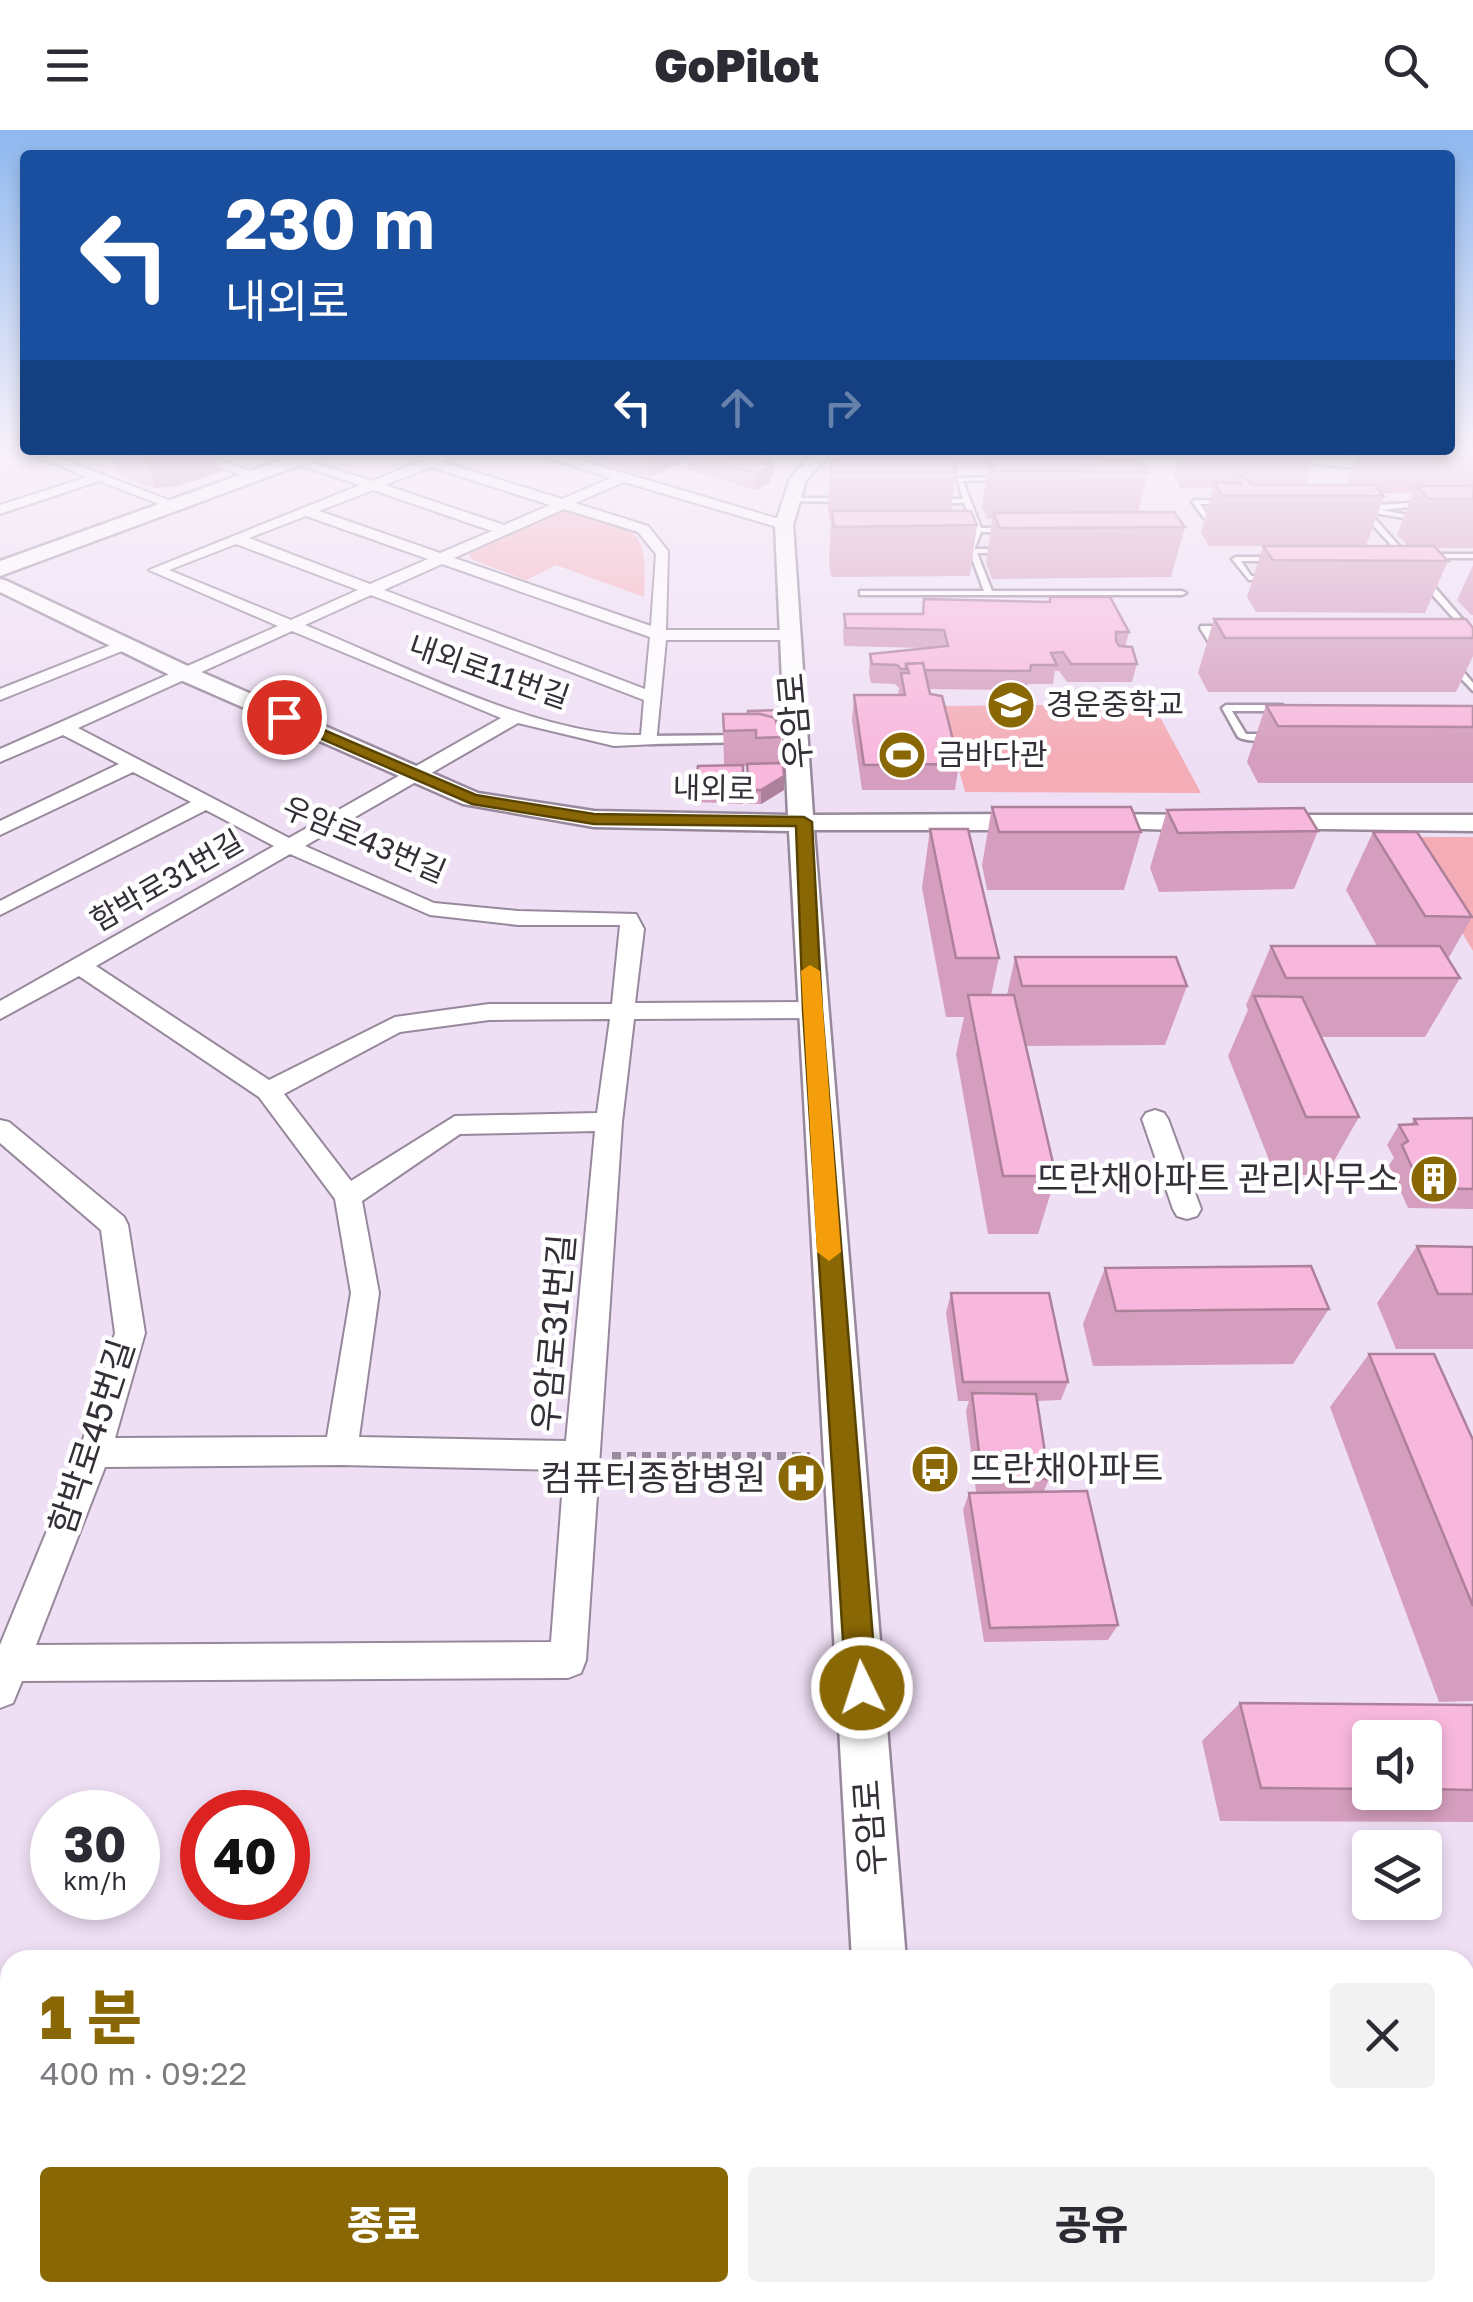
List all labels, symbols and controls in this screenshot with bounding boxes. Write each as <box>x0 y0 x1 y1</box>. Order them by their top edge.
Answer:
icon: menu <box>40 38 95 93</box>
text: GoPilot <box>654 38 819 92</box>
icon: search <box>1378 38 1433 93</box>
text: 230 m <box>225 180 435 264</box>
icon: left <box>60 190 190 320</box>
text: 내외로 <box>225 273 349 327</box>
icon: left <box>605 380 660 435</box>
icon: ahead <box>710 380 765 435</box>
icon: right <box>815 380 870 435</box>
street label: 내외로11번길 <box>404 627 574 715</box>
street label: 우암로 <box>769 671 819 771</box>
pin <box>242 675 327 760</box>
school or university icon: 경운중학교 <box>985 679 1037 731</box>
place label: 경운중학교 <box>1046 686 1184 722</box>
icon: arrive <box>257 690 312 745</box>
sports icon: 금바다관 <box>876 729 928 781</box>
place label: 금바다관 <box>937 736 1047 772</box>
street label: 내외로 <box>672 769 756 807</box>
street label: 우암로43번길 <box>277 789 451 890</box>
street label: 함박로31번길 <box>84 822 249 938</box>
building icon: 뜨란채아파트 관리사무소 <box>1408 1153 1460 1205</box>
place label: 뜨란채아파트 관리사무소 <box>1036 1157 1399 1199</box>
street label: 우암로31번길 <box>523 1232 583 1434</box>
street label: 함박로45번길 <box>40 1334 142 1540</box>
bus stop icon: 뜨란채아파트 <box>909 1443 961 1495</box>
place label: 뜨란채아파트 <box>970 1447 1163 1489</box>
hospital icon: 컴퓨터종합병원 <box>775 1452 827 1504</box>
place label: 컴퓨터종합병원 <box>541 1456 766 1498</box>
position arrow <box>810 1636 914 1740</box>
map controls <box>1352 1720 1442 1920</box>
button: sound <box>1352 1720 1442 1810</box>
street label: 우암로 <box>845 1778 893 1878</box>
speed limit sign: 40 <box>180 1790 310 1920</box>
text: 30 <box>63 1813 126 1873</box>
button: layers <box>1352 1830 1442 1920</box>
text: km/h <box>63 1865 127 1896</box>
text: 1 분 <box>40 1980 142 2052</box>
button: close <box>1330 1983 1435 2088</box>
text: 400 m · 09:22 <box>40 2054 247 2092</box>
button: 종료 <box>40 2167 728 2282</box>
button: 공유 <box>748 2167 1435 2282</box>

